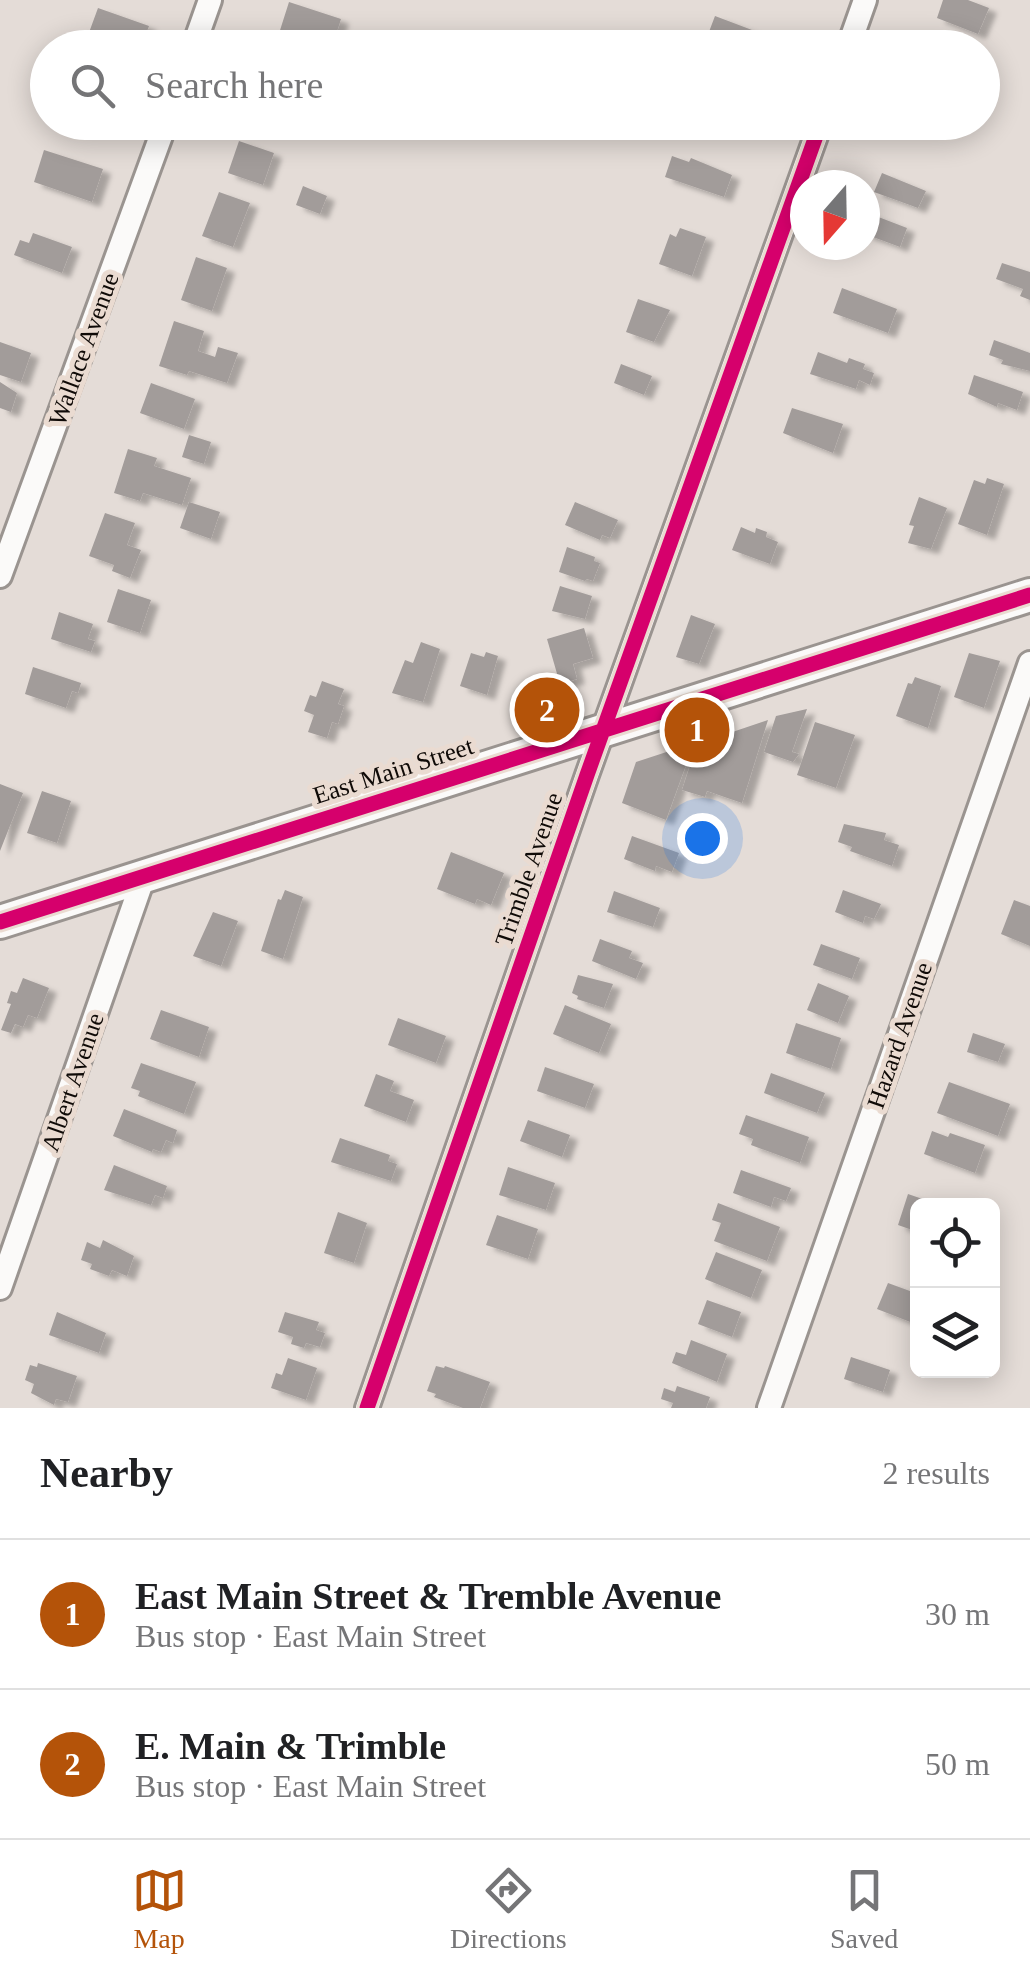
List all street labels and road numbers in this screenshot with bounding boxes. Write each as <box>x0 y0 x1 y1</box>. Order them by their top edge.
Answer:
street label: Wallace Avenue <box>43 269 124 429</box>
street label: East Main Street <box>310 732 477 809</box>
street label: Trimble Avenue <box>490 789 567 949</box>
street label: Hazard Avenue <box>862 958 937 1112</box>
street label: Albert Avenue <box>36 1009 109 1155</box>

